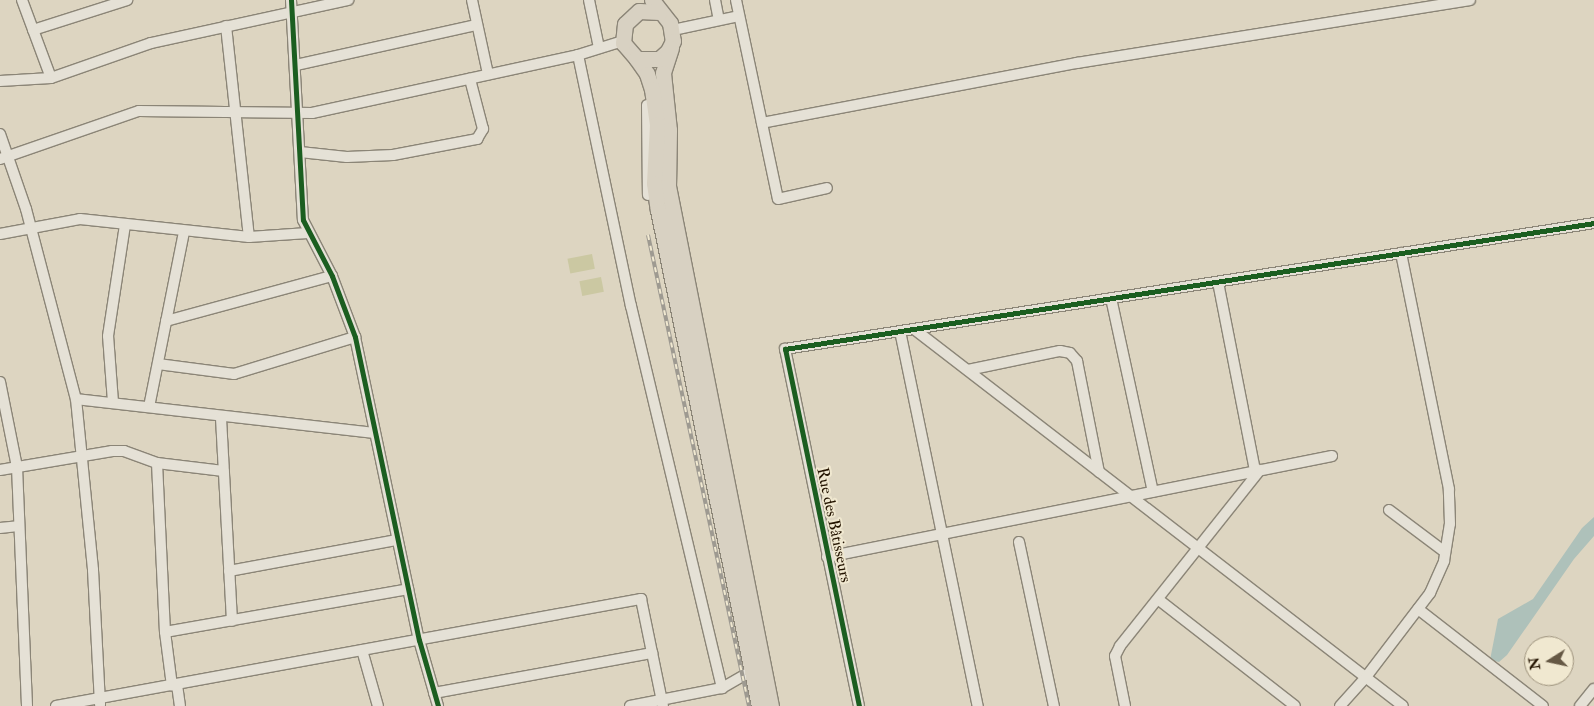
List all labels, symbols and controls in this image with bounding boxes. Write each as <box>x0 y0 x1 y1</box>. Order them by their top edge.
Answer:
street label: Rue des Bâtisseurs <box>812 466 856 584</box>
north arrow <box>1524 636 1574 686</box>
text: N <box>1525 656 1544 671</box>

